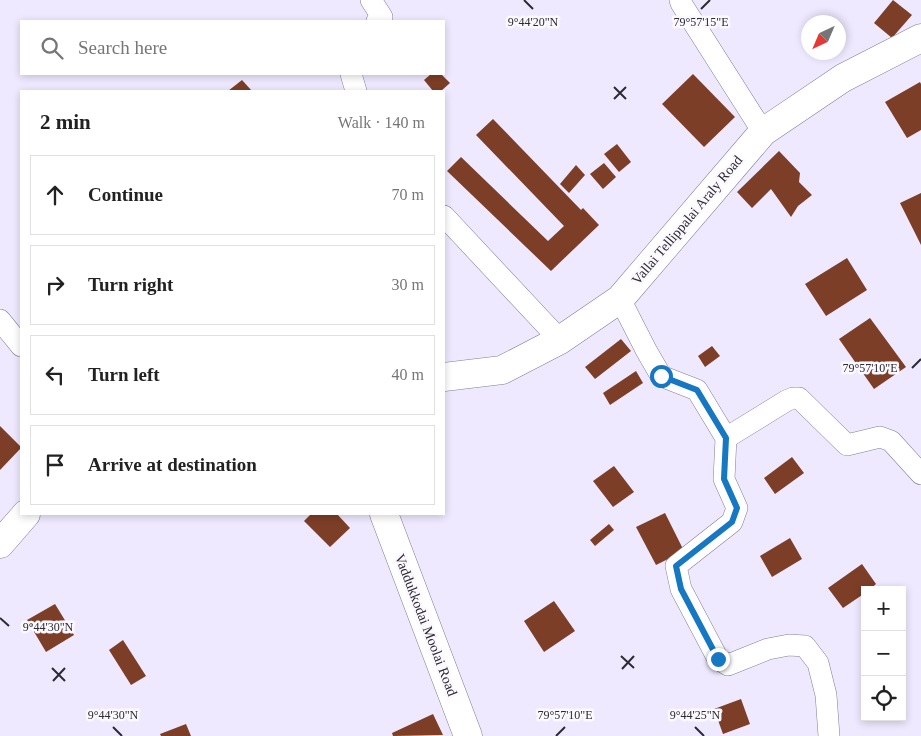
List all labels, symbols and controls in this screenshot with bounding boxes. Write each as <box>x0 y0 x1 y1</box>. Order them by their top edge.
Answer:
text: 9°44'20"N <box>508 15 559 29</box>
text: 79°57'15"E <box>673 15 729 29</box>
north arrow <box>801 15 846 60</box>
search box <box>20 20 445 75</box>
icon: search <box>38 34 66 62</box>
text: Search here <box>78 37 167 58</box>
text: 2 min <box>40 110 91 134</box>
text: Walk · 140 m <box>338 114 425 131</box>
street label: Vallai Tellippalai Araly Road <box>629 153 745 287</box>
icon: ahead <box>41 181 69 209</box>
text: Continue <box>88 184 163 205</box>
text: 70 m <box>392 186 424 203</box>
icon: right <box>41 271 69 299</box>
text: Turn right <box>88 274 173 295</box>
text: 30 m <box>392 276 424 293</box>
icon: left <box>41 361 69 389</box>
text: 79°57'10"E <box>842 361 898 375</box>
text: Turn left <box>88 364 160 385</box>
route start <box>650 365 673 388</box>
text: 40 m <box>392 366 424 383</box>
icon: arrive <box>41 451 69 479</box>
text: Arrive at destination <box>88 454 257 475</box>
street label: Vaddukkodai Moolai Road <box>392 552 460 698</box>
map controls <box>861 586 906 721</box>
button: + <box>861 586 906 631</box>
text: 9°44'30"N <box>23 620 74 634</box>
button: − <box>861 631 906 676</box>
route end <box>707 648 730 671</box>
button: locate <box>861 676 906 721</box>
text: 9°44'30"N <box>88 708 139 722</box>
text: 79°57'10"E <box>537 708 593 722</box>
text: 9°44'25"N <box>670 708 721 722</box>

